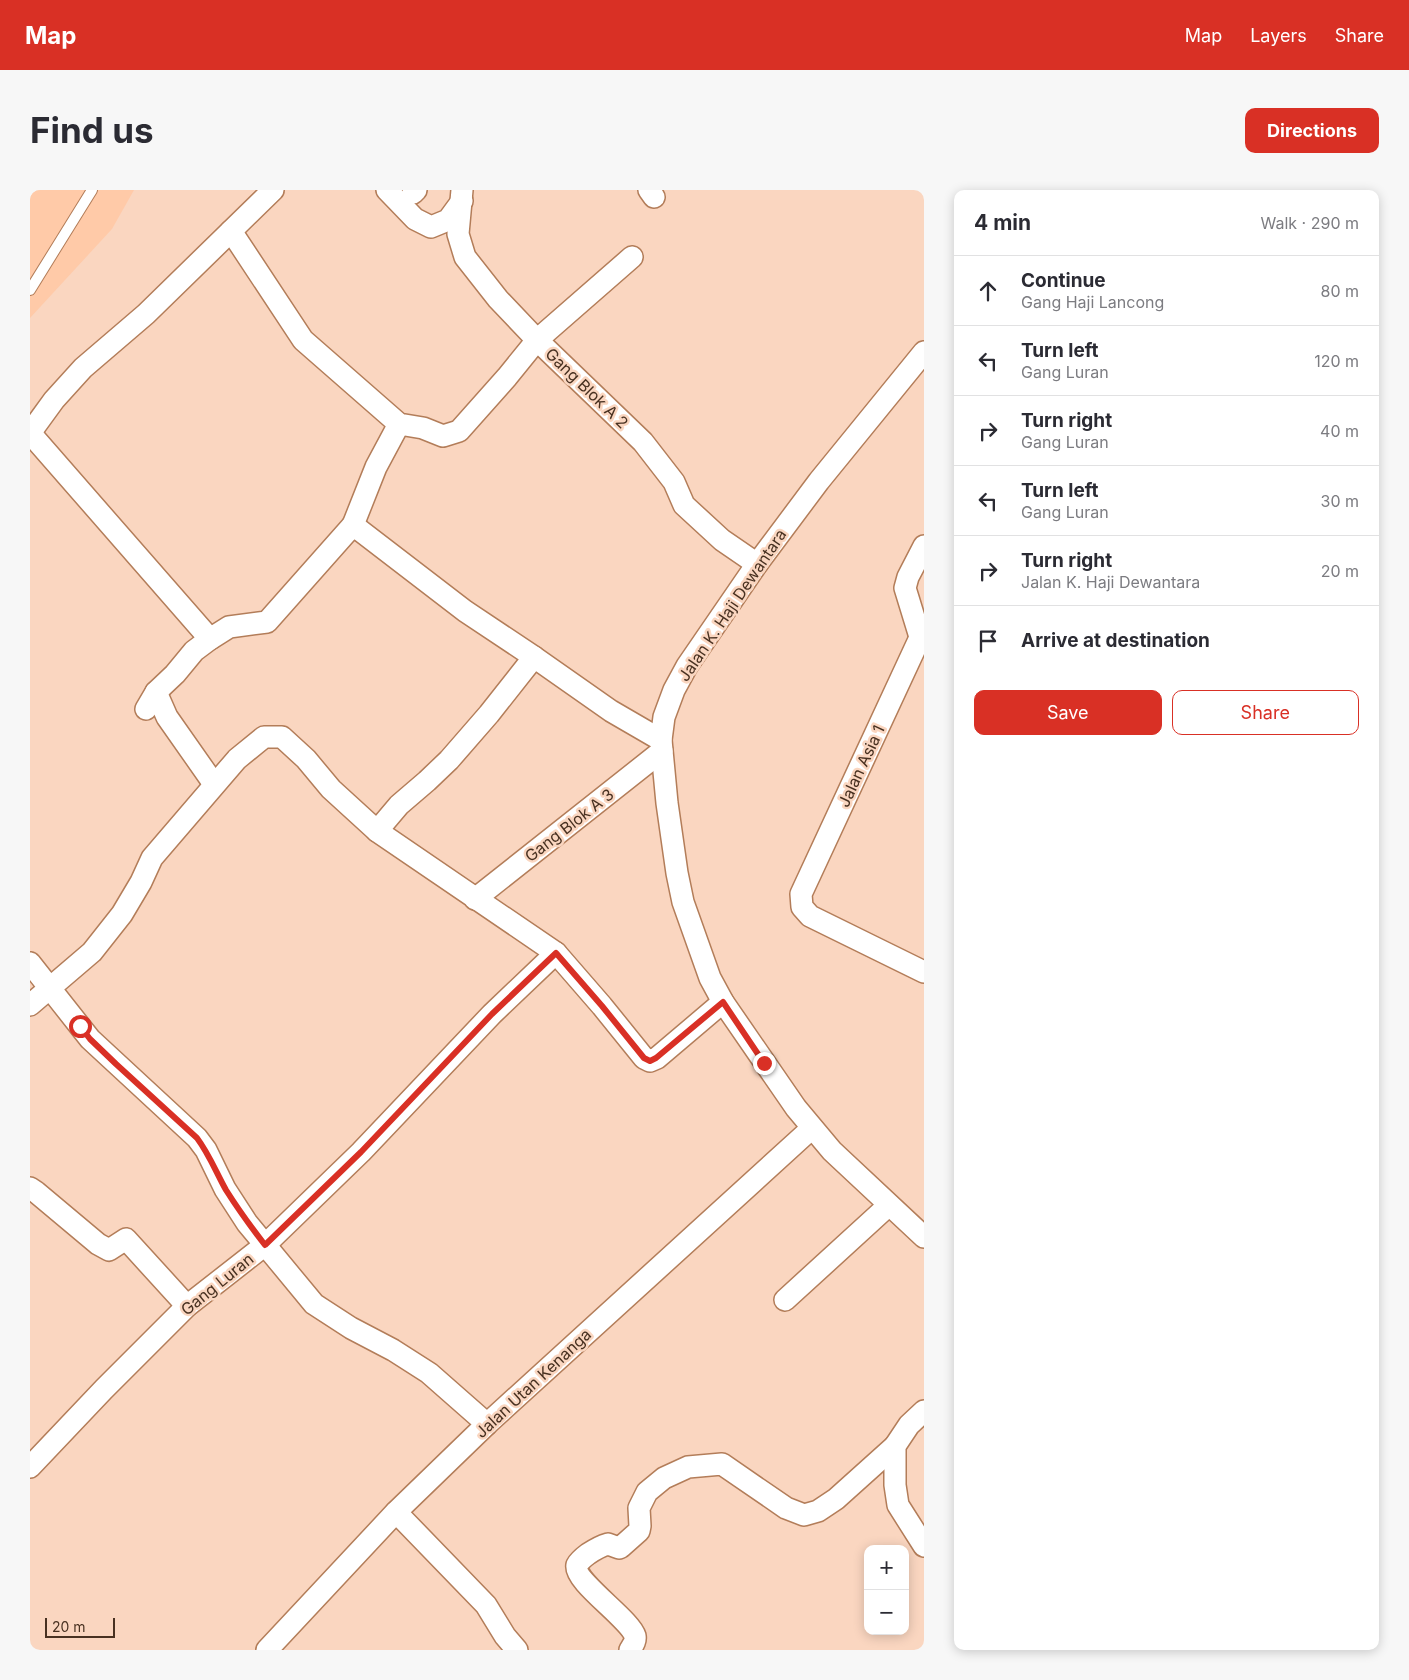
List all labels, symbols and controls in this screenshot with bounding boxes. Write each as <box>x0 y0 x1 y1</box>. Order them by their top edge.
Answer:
text: Map <box>25 21 76 50</box>
text: Map <box>1185 25 1222 46</box>
text: Layers <box>1250 25 1307 46</box>
text: Share <box>1335 25 1384 46</box>
button: Directions <box>1245 108 1379 153</box>
text: Find us <box>30 109 154 151</box>
text: 4 min <box>974 210 1031 235</box>
text: Walk · 290 m <box>1261 213 1359 233</box>
text: Continue <box>1021 269 1106 292</box>
icon: ahead <box>974 277 1002 305</box>
text: 80 m <box>1320 281 1359 301</box>
text: Gang Haji Lancong <box>1021 292 1164 312</box>
text: Turn left <box>1021 339 1099 362</box>
street label: Gang Blok A 2 <box>541 344 633 432</box>
icon: left <box>974 347 1002 375</box>
text: 120 m <box>1314 351 1359 371</box>
text: Gang Luran <box>1021 362 1109 382</box>
text: Turn right <box>1021 409 1112 432</box>
icon: right <box>974 417 1002 445</box>
text: 40 m <box>1320 421 1359 441</box>
text: Gang Luran <box>1021 432 1109 452</box>
text: Turn left <box>1021 479 1099 502</box>
icon: left <box>974 487 1002 515</box>
text: 30 m <box>1321 491 1359 511</box>
text: Gang Luran <box>1021 502 1109 522</box>
street label: Jalan K. Haji Dewantara <box>674 525 790 685</box>
text: Turn right <box>1021 549 1112 572</box>
icon: right <box>974 557 1002 585</box>
text: 20 m <box>1321 561 1359 581</box>
text: Jalan K. Haji Dewantara <box>1021 572 1200 592</box>
icon: arrive <box>974 627 1002 655</box>
text: Arrive at destination <box>1021 629 1210 652</box>
button: Save <box>974 690 1162 735</box>
button: Share <box>1172 690 1359 735</box>
street label: Jalan Asia 1 <box>833 722 889 810</box>
street label: Gang Blok A 3 <box>521 784 617 866</box>
route start <box>69 1015 92 1038</box>
route end <box>753 1052 776 1075</box>
street label: Gang Luran <box>177 1249 257 1319</box>
street label: Jalan Utan Kenanga <box>471 1324 595 1442</box>
map controls <box>864 1545 909 1635</box>
button: + <box>864 1545 909 1590</box>
button: − <box>864 1590 909 1635</box>
scale bar <box>45 1615 115 1638</box>
text: 20 m <box>52 1618 86 1635</box>

